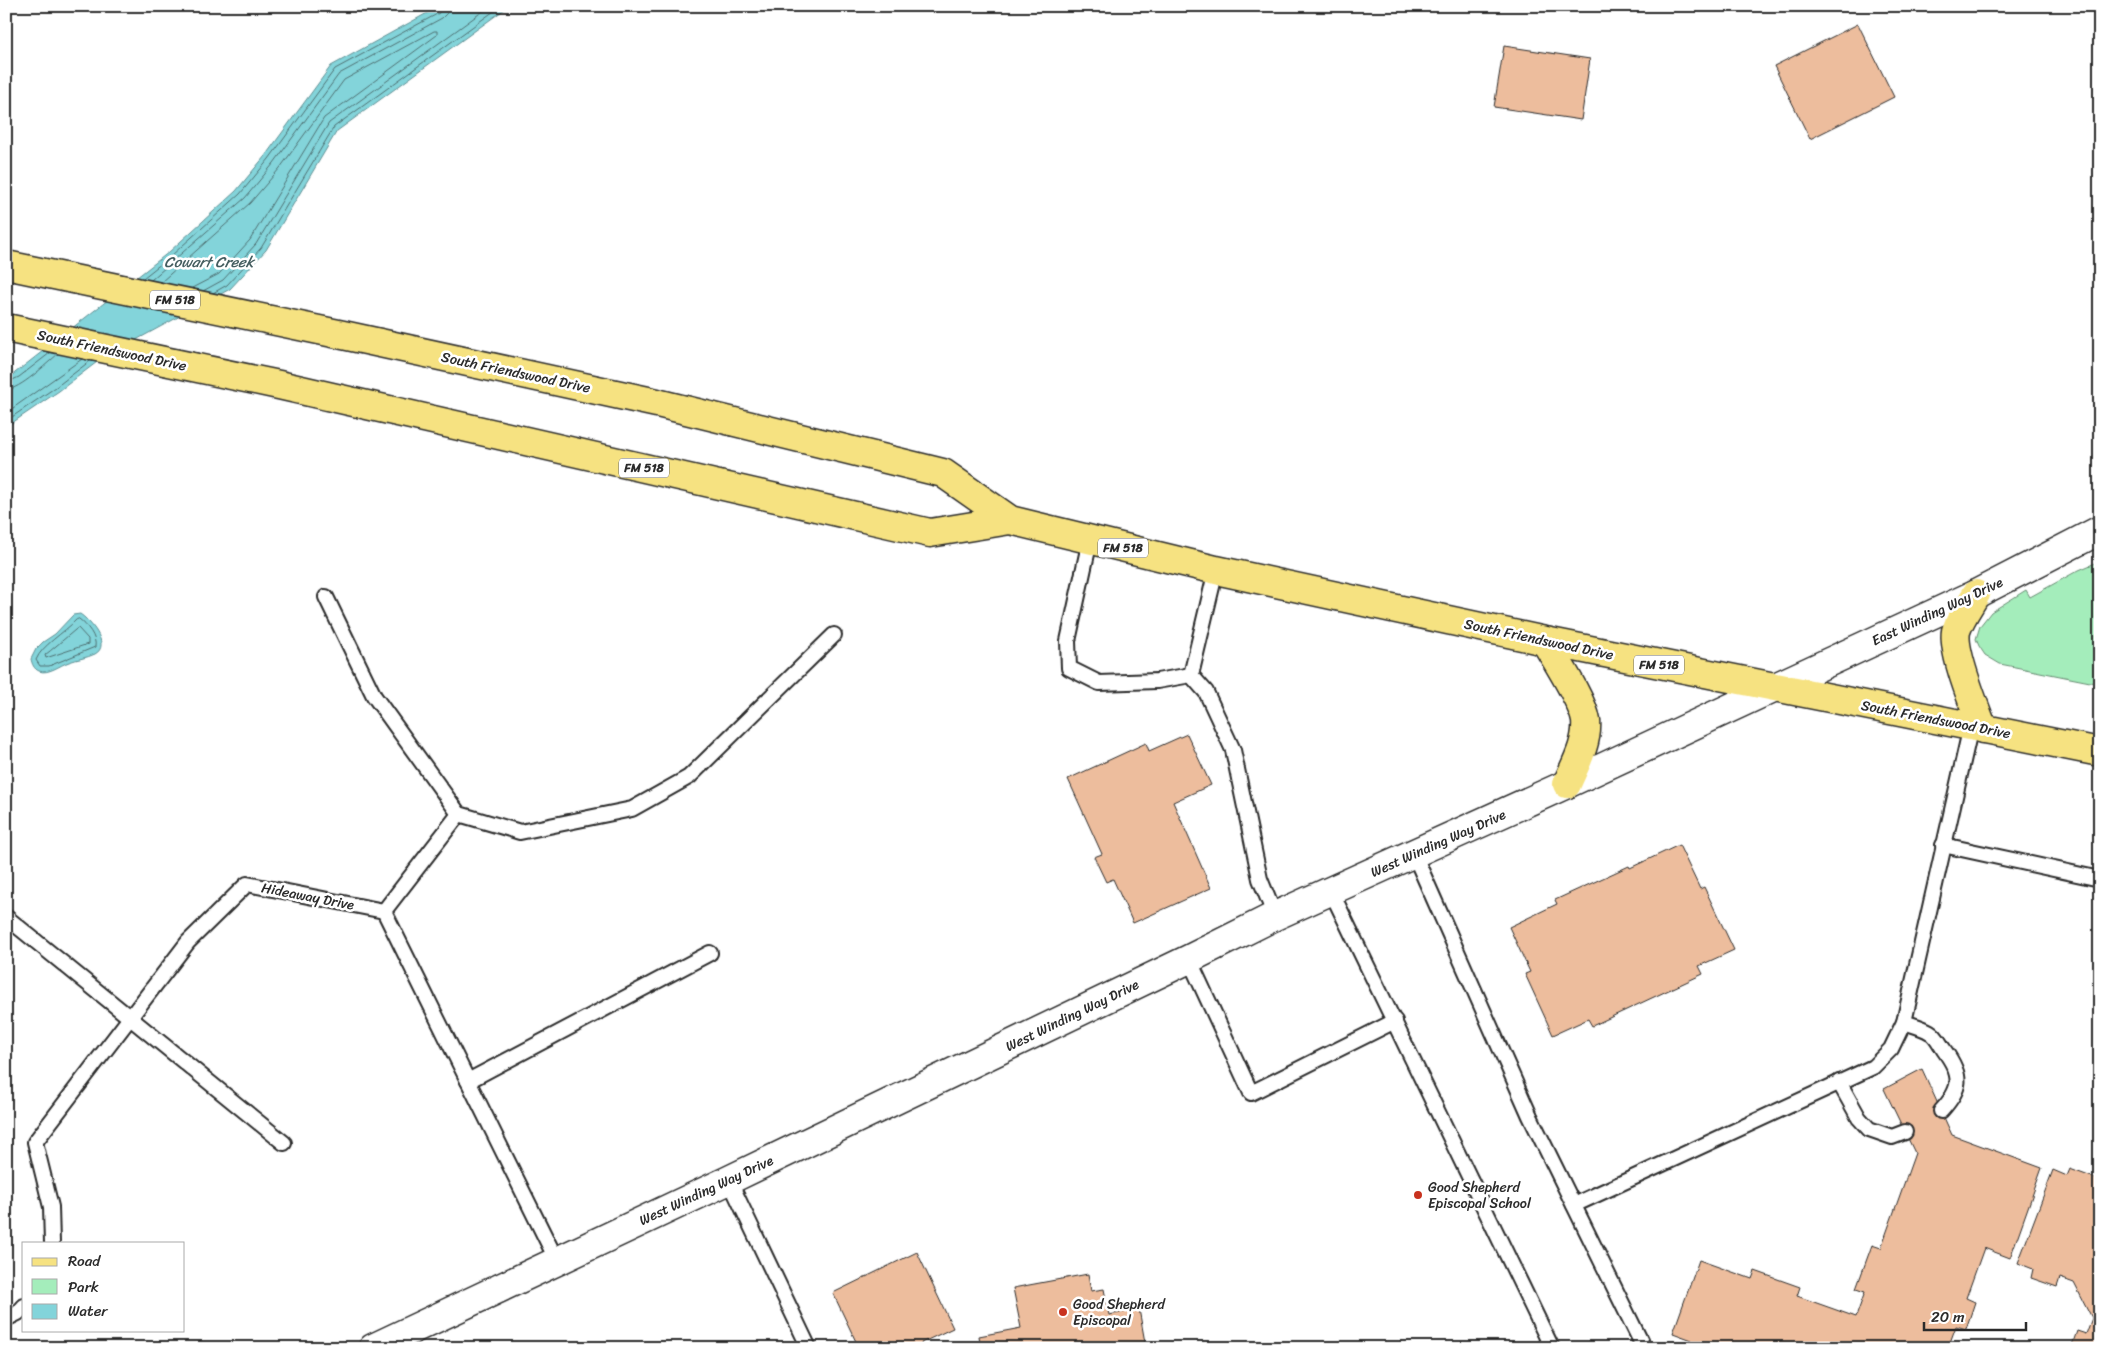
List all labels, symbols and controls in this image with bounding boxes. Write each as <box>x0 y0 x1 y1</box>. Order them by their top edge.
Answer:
water label: Cowart Creek <box>164 249 256 275</box>
road number: FM 518 <box>150 290 200 310</box>
street label: South Friendswood Drive <box>35 322 189 379</box>
street label: South Friendswood Drive <box>439 344 593 401</box>
road number: FM 518 <box>619 458 669 478</box>
road number: FM 518 <box>1098 538 1148 558</box>
street label: East Winding Way Drive <box>1867 570 2007 653</box>
street label: South Friendswood Drive <box>1462 611 1616 668</box>
road number: FM 518 <box>1634 656 1684 674</box>
street label: South Friendswood Drive <box>1859 693 2013 746</box>
street label: West Winding Way Drive <box>1366 802 1510 885</box>
street label: Hideaway Drive <box>259 875 357 918</box>
street label: West Winding Way Drive <box>1001 972 1144 1059</box>
street label: West Winding Way Drive <box>635 1148 778 1233</box>
place label: Good Shepherd Episcopal School <box>1428 1175 1532 1216</box>
marker: Good Shepherd Episcopal School <box>1412 1189 1424 1201</box>
legend <box>22 1242 185 1332</box>
text: Road <box>68 1248 101 1274</box>
text: Park <box>68 1274 99 1300</box>
place label: Good Shepherd Episcopal <box>1073 1292 1167 1333</box>
text: Water <box>68 1298 108 1324</box>
scale bar <box>1924 1299 2026 1331</box>
text: 20 m <box>1931 1304 1965 1330</box>
marker: Good Shepherd Episcopal <box>1057 1306 1069 1318</box>

